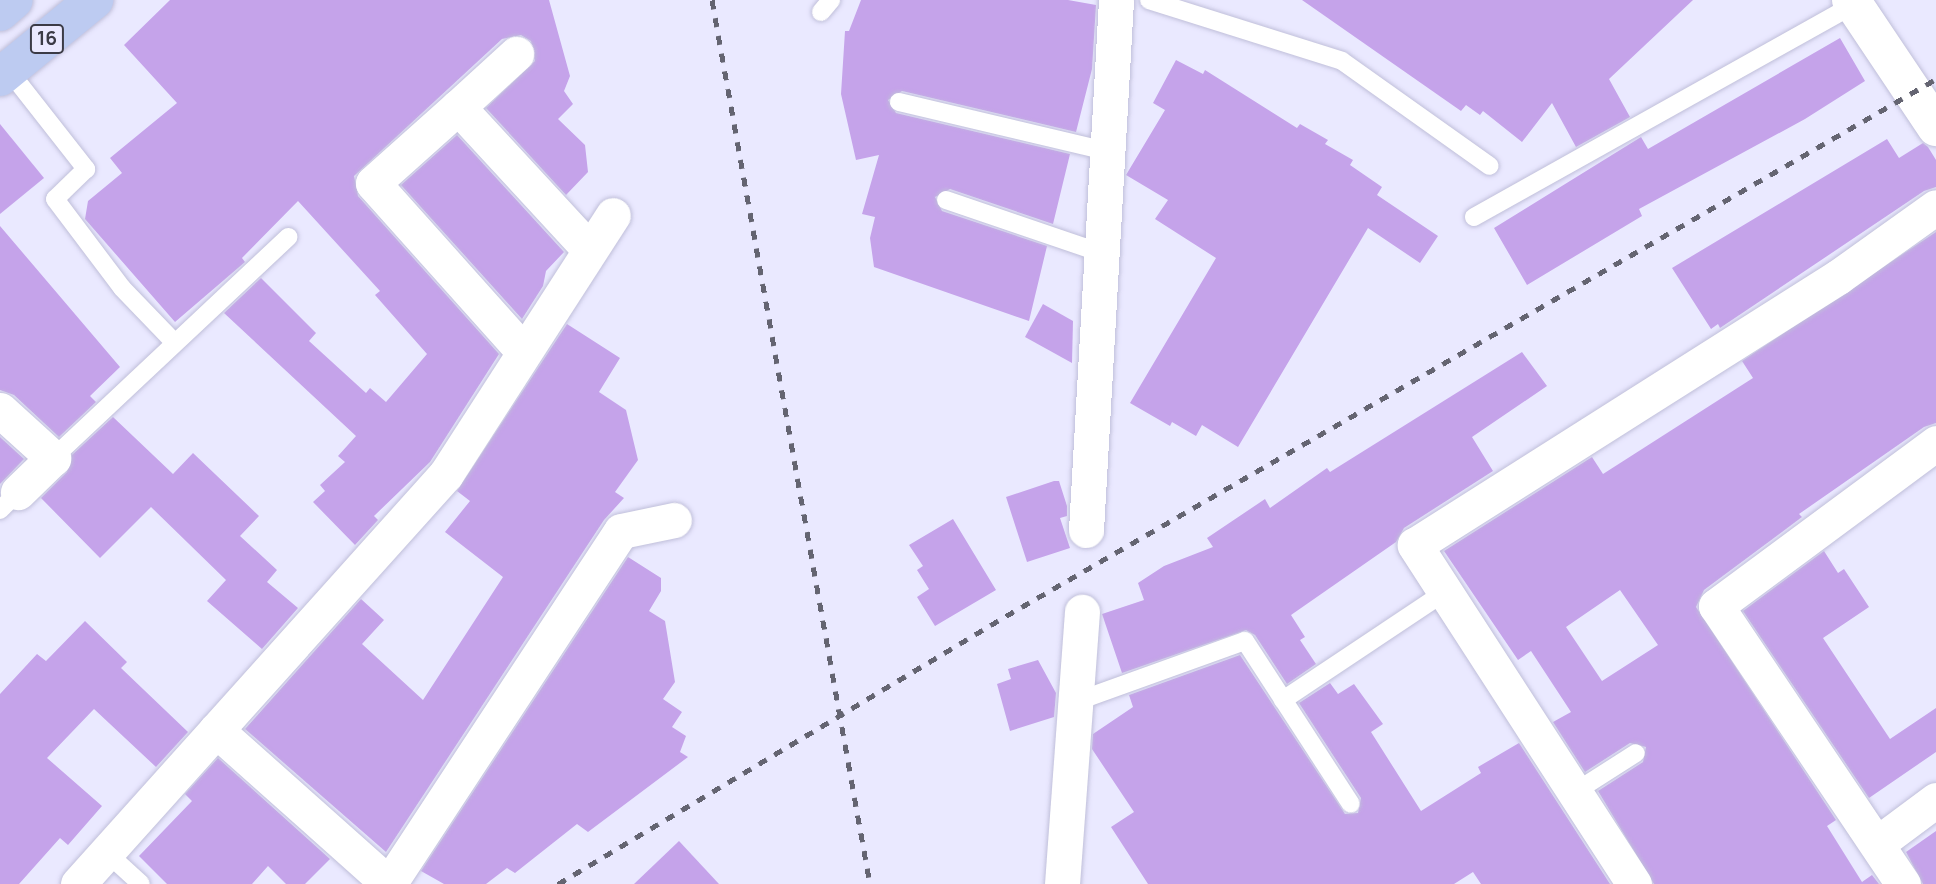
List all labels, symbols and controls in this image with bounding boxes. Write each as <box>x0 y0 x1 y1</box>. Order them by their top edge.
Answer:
road number: 16 <box>30 23 64 54</box>

